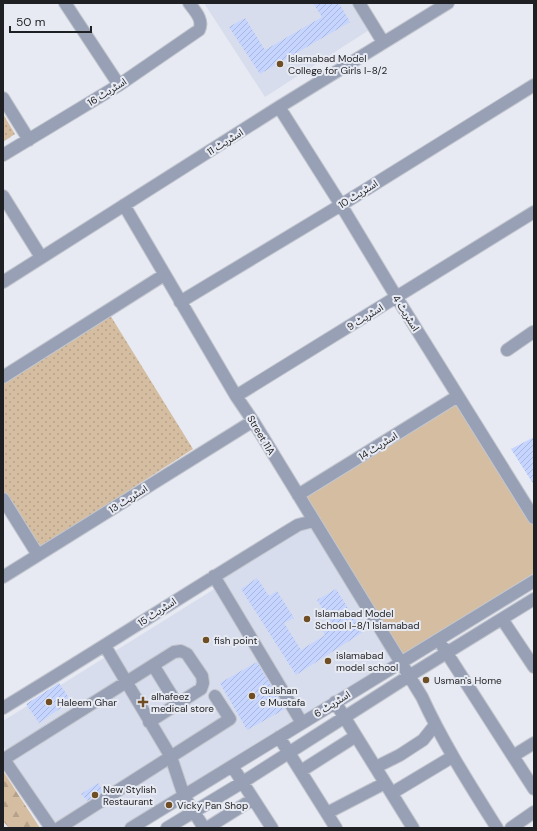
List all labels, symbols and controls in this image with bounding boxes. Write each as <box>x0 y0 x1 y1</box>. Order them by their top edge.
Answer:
scale bar <box>10 8 91 34</box>
text: 50 m <box>16 14 45 30</box>
place label: Islamabad Model College for Girls I-8/2 <box>288 52 387 77</box>
marker: Islamabad Model College for Girls I-8/2 <box>275 59 285 69</box>
street label: اسٹریٹ 16 <box>85 75 129 109</box>
street label: اسٹریٹ 11 <box>204 126 246 158</box>
street label: اسٹریٹ 10 <box>336 177 380 211</box>
street label: اسٹریٹ 4 <box>390 292 422 334</box>
street label: اسٹریٹ 9 <box>344 301 386 333</box>
street label: Street 11A <box>244 413 278 457</box>
street label: اسٹریٹ 14 <box>356 429 400 463</box>
street label: اسٹریٹ 13 <box>106 482 150 516</box>
street label: اسٹریٹ 15 <box>135 595 179 629</box>
place label: Islamabad Model School I-8/1 Islamabad <box>315 607 420 632</box>
marker: Islamabad Model School I-8/1 Islamabad <box>302 614 312 624</box>
place label: fish point <box>214 634 257 647</box>
marker: fish point <box>201 635 211 645</box>
place label: islamabad model school <box>336 649 398 674</box>
marker: islamabad model school <box>323 656 333 666</box>
place label: Usman's Home <box>434 674 502 687</box>
marker: Usman's Home <box>421 675 431 685</box>
place label: Gulshan e Mustafa <box>260 684 305 709</box>
street label: اسٹریٹ 6 <box>311 688 353 720</box>
place label: alhafeez medical store <box>151 690 214 715</box>
marker: Gulshan e Mustafa <box>247 691 257 701</box>
place label: Haleem Ghar <box>57 696 117 709</box>
marker: Haleem Ghar <box>44 697 54 707</box>
marker: alhafeez medical store <box>138 697 148 707</box>
place label: New Stylish Restaurant <box>103 783 157 808</box>
marker: New Stylish Restaurant <box>90 790 100 800</box>
place label: Vicky Pan Shop <box>177 799 248 812</box>
marker: Vicky Pan Shop <box>164 800 174 810</box>

